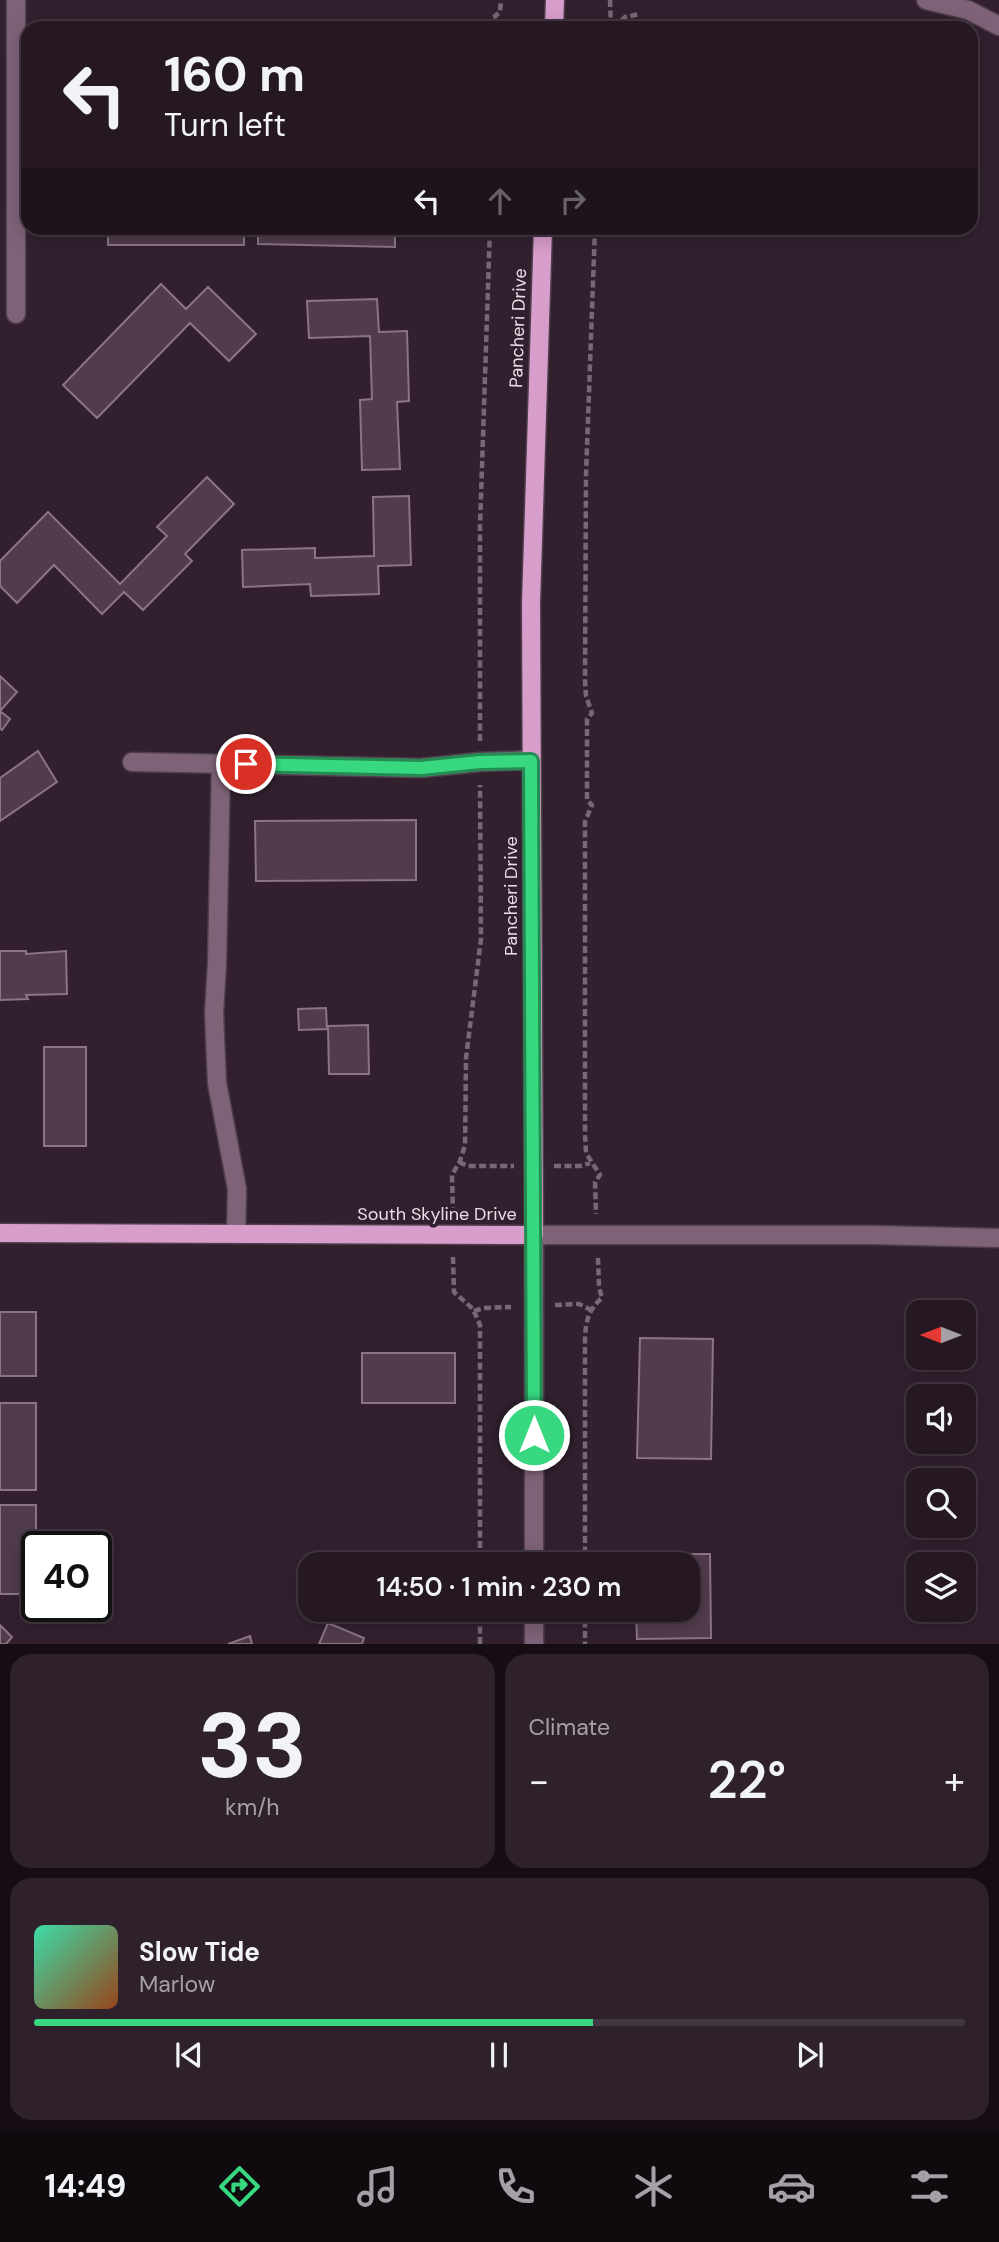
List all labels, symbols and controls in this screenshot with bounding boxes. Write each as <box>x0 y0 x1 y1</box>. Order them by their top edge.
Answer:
text: 160 m <box>164 42 305 106</box>
icon: left <box>49 49 140 140</box>
text: Turn left <box>164 104 286 146</box>
icon: left <box>408 182 446 220</box>
icon: ahead <box>481 182 519 220</box>
icon: right <box>554 182 592 220</box>
street label: Pancheri Drive <box>504 268 532 388</box>
pin <box>216 734 276 794</box>
icon: arrive <box>227 745 265 783</box>
street label: Pancheri Drive <box>499 836 523 956</box>
street label: South Skyline Drive <box>357 1202 517 1226</box>
north arrow <box>906 1300 976 1370</box>
map controls <box>906 1300 976 1622</box>
button: sound <box>906 1384 976 1454</box>
position arrow <box>497 1398 571 1472</box>
button: search <box>906 1468 976 1538</box>
speed limit sign: 40 <box>21 1531 112 1622</box>
button: layers <box>906 1552 976 1622</box>
text: 14:50 · 1 min · 230 m <box>377 1570 621 1604</box>
text: 33 <box>197 1687 307 1805</box>
text: Climate <box>529 1712 610 1742</box>
text: 22° <box>707 1746 786 1814</box>
text: − <box>529 1756 549 1806</box>
text: + <box>944 1756 965 1806</box>
text: km/h <box>225 1792 279 1822</box>
text: Slow Tide <box>139 1935 260 1969</box>
text: Marlow <box>139 1969 215 1999</box>
icon: previous <box>170 2036 208 2074</box>
icon: pause <box>480 2036 518 2074</box>
icon: next <box>791 2036 829 2074</box>
icon: directions <box>215 2162 264 2211</box>
icon: music <box>353 2162 402 2211</box>
icon: phone <box>491 2162 540 2211</box>
icon: climate <box>629 2162 678 2211</box>
icon: car <box>767 2162 816 2211</box>
icon: filters <box>905 2162 954 2211</box>
text: 14:49 <box>45 2165 126 2207</box>

